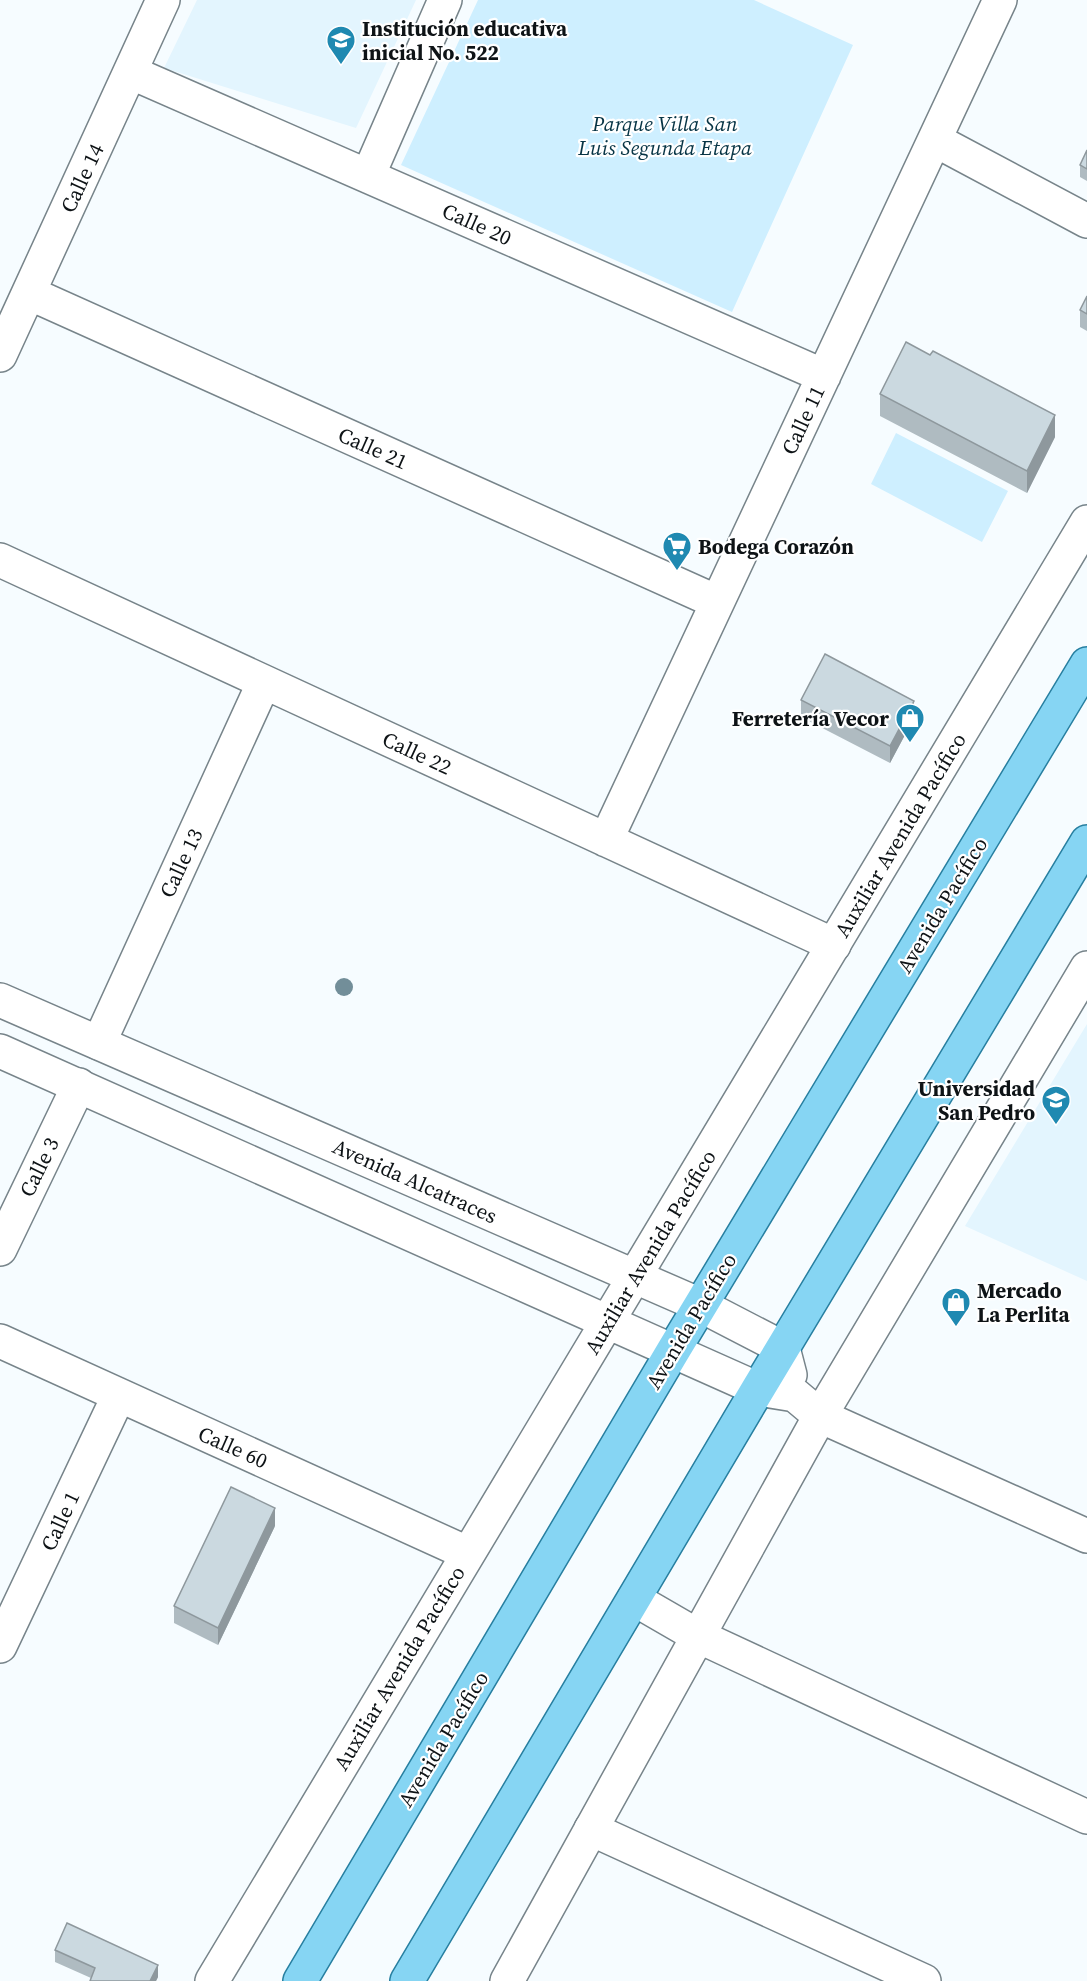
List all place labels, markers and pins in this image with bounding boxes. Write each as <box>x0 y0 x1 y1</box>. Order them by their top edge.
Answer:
place label: Institución educativa inicial No. 522 <box>362 14 568 67</box>
school or university icon: Institución educativa inicial No. 522 <box>325 24 357 66</box>
supermarket icon: Bodega Corazón <box>661 530 693 572</box>
place label: Bodega Corazón <box>698 532 854 561</box>
shop icon: Ferretería Vecor <box>894 702 926 744</box>
place label: Ferretería Vecor <box>732 704 889 733</box>
place label: Universidad San Pedro <box>918 1074 1036 1127</box>
school or university icon: Universidad San Pedro <box>1040 1084 1072 1126</box>
place label: Mercado La Perlita <box>977 1276 1070 1329</box>
shop icon: Mercado La Perlita <box>940 1286 972 1328</box>

